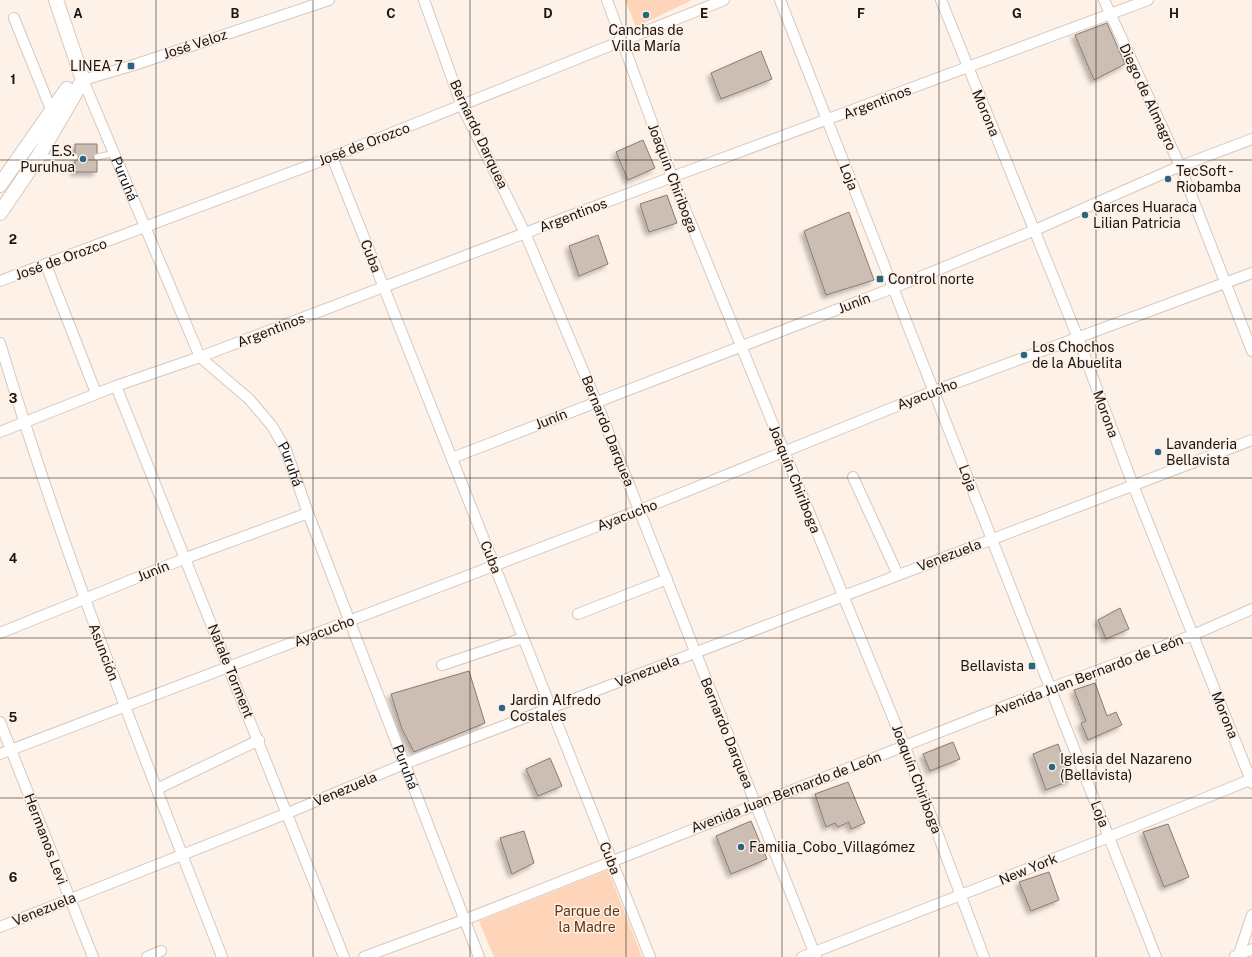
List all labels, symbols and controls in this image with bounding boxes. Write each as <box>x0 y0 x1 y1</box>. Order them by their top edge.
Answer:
text: A <box>73 6 83 21</box>
text: B <box>231 6 240 21</box>
text: C <box>386 6 396 21</box>
text: D <box>543 6 553 21</box>
text: E <box>700 6 708 21</box>
text: F <box>857 6 865 21</box>
text: G <box>1012 6 1022 21</box>
text: H <box>1169 6 1179 21</box>
marker: Canchas de Villa María <box>641 10 651 20</box>
place label: Canchas de Villa María <box>608 22 684 54</box>
street label: José Veloz <box>161 26 229 62</box>
street label: Diego de Almagro <box>1116 41 1180 153</box>
place label: LINEA 7 <box>70 58 123 74</box>
marker: LINEA 7 <box>126 61 136 71</box>
text: 1 <box>10 72 16 87</box>
street label: Bernardo Darquea <box>447 77 511 191</box>
street label: Argentinos <box>841 82 913 122</box>
street label: Morona <box>969 87 1003 139</box>
street label: José de Orozco <box>316 119 412 169</box>
street label: Joaquín Chiriboga <box>645 121 701 235</box>
place label: E.S. Puruhua <box>20 143 75 175</box>
marker: E.S. Puruhua <box>78 154 88 164</box>
street label: Puruhá <box>108 154 141 203</box>
street label: Loja <box>836 161 862 193</box>
place label: TecSoft - Riobamba <box>1176 163 1241 195</box>
marker: TecSoft - Riobamba <box>1163 174 1173 184</box>
street label: Argentinos <box>537 195 609 235</box>
place label: Garces Huaraca Lilian Patricia <box>1093 199 1197 231</box>
marker: Garces Huaraca Lilian Patricia <box>1080 210 1090 220</box>
text: 2 <box>9 232 17 247</box>
street label: José de Orozco <box>13 235 109 283</box>
street label: Cuba <box>357 237 385 275</box>
place label: Control norte <box>888 271 974 287</box>
marker: Control norte <box>875 274 885 284</box>
street label: Junín <box>836 290 872 316</box>
street label: Argentinos <box>235 310 307 350</box>
place label: Los Chochos de la Abuelita <box>1032 339 1122 371</box>
marker: Los Chochos de la Abuelita <box>1019 350 1029 360</box>
street label: Bernardo Darquea <box>578 373 638 489</box>
street label: Ayacucho <box>895 375 960 413</box>
street label: Morona <box>1090 388 1122 440</box>
text: 3 <box>9 391 18 406</box>
street label: Junín <box>533 405 569 433</box>
street label: Joaquín Chiriboga <box>766 423 824 535</box>
place label: Lavanderia Bellavista <box>1166 436 1237 468</box>
street label: Puruhá <box>275 439 306 489</box>
marker: Lavanderia Bellavista <box>1153 447 1163 457</box>
street label: Loja <box>956 462 980 494</box>
street label: Ayacucho <box>595 496 660 534</box>
street label: Venezuela <box>915 535 983 575</box>
street label: Cuba <box>477 538 505 576</box>
text: 4 <box>9 551 18 566</box>
street label: Junín <box>135 557 171 585</box>
street label: Ayacucho <box>292 612 357 650</box>
street label: Asunción <box>86 621 122 683</box>
street label: Natale Torment <box>205 622 257 720</box>
street label: Avenida Juan Bernardo de León <box>991 631 1185 719</box>
street label: Venezuela <box>613 651 681 691</box>
place label: Bellavista <box>960 658 1024 674</box>
marker: Bellavista <box>1027 661 1037 671</box>
street label: Bernardo Darquea <box>697 675 757 791</box>
street label: Morona <box>1208 689 1242 741</box>
place label: Jardin Alfredo Costales <box>510 692 601 724</box>
marker: Jardin Alfredo Costales <box>497 703 507 713</box>
text: 5 <box>9 710 18 725</box>
street label: Joaquín Chiriboga <box>889 722 945 836</box>
street label: Puruhá <box>390 742 422 792</box>
street label: Avenida Juan Bernardo de León <box>689 748 883 836</box>
place label: Iglesia del Nazareno (Bellavista) <box>1060 751 1192 783</box>
marker: Iglesia del Nazareno (Bellavista) <box>1047 762 1057 772</box>
street label: Venezuela <box>311 769 379 809</box>
street label: Hermanos Levi <box>21 791 71 887</box>
street label: Loja <box>1088 798 1112 830</box>
street label: Cuba <box>596 839 624 877</box>
place label: Familia_Cobo_Villagómez <box>749 839 915 855</box>
marker: Familia_Cobo_Villagómez <box>736 842 746 852</box>
street label: New York <box>997 850 1060 888</box>
text: 6 <box>9 870 18 885</box>
street label: Venezuela <box>10 889 78 929</box>
park label: Parque de la Madre <box>554 903 620 935</box>

